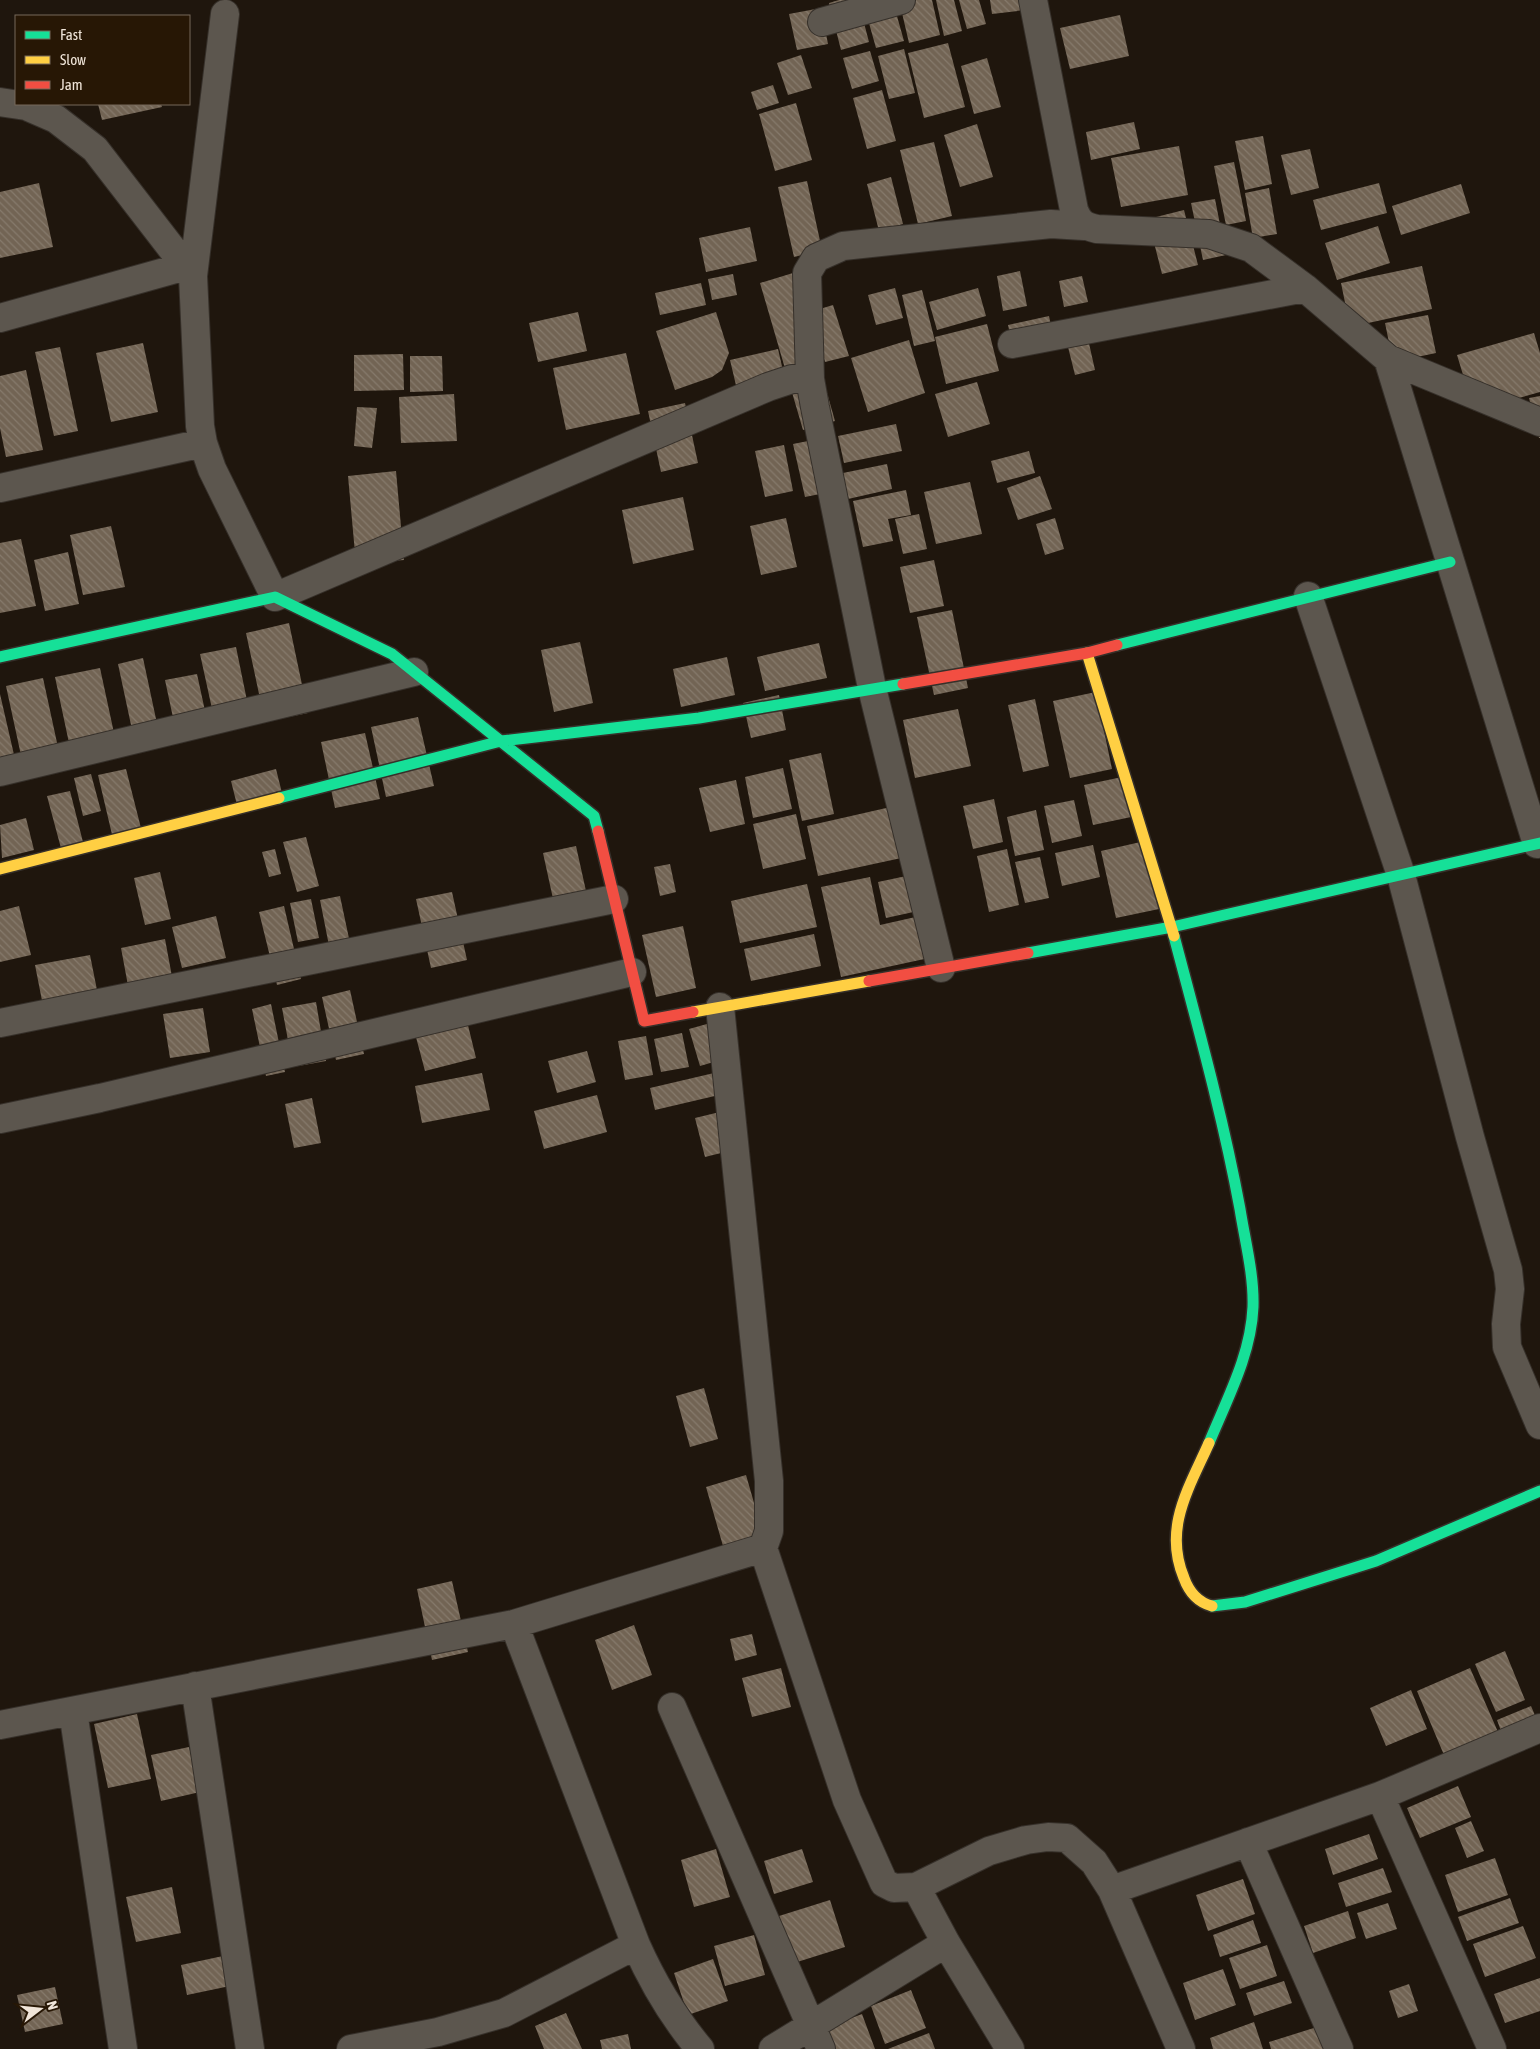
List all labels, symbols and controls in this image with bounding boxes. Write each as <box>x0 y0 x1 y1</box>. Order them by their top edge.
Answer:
legend <box>15 15 190 105</box>
text: Fast <box>60 26 82 43</box>
text: Slow <box>60 51 86 68</box>
text: Jam <box>60 76 83 93</box>
north arrow <box>15 1984 65 2034</box>
text: N <box>44 1999 61 2012</box>

